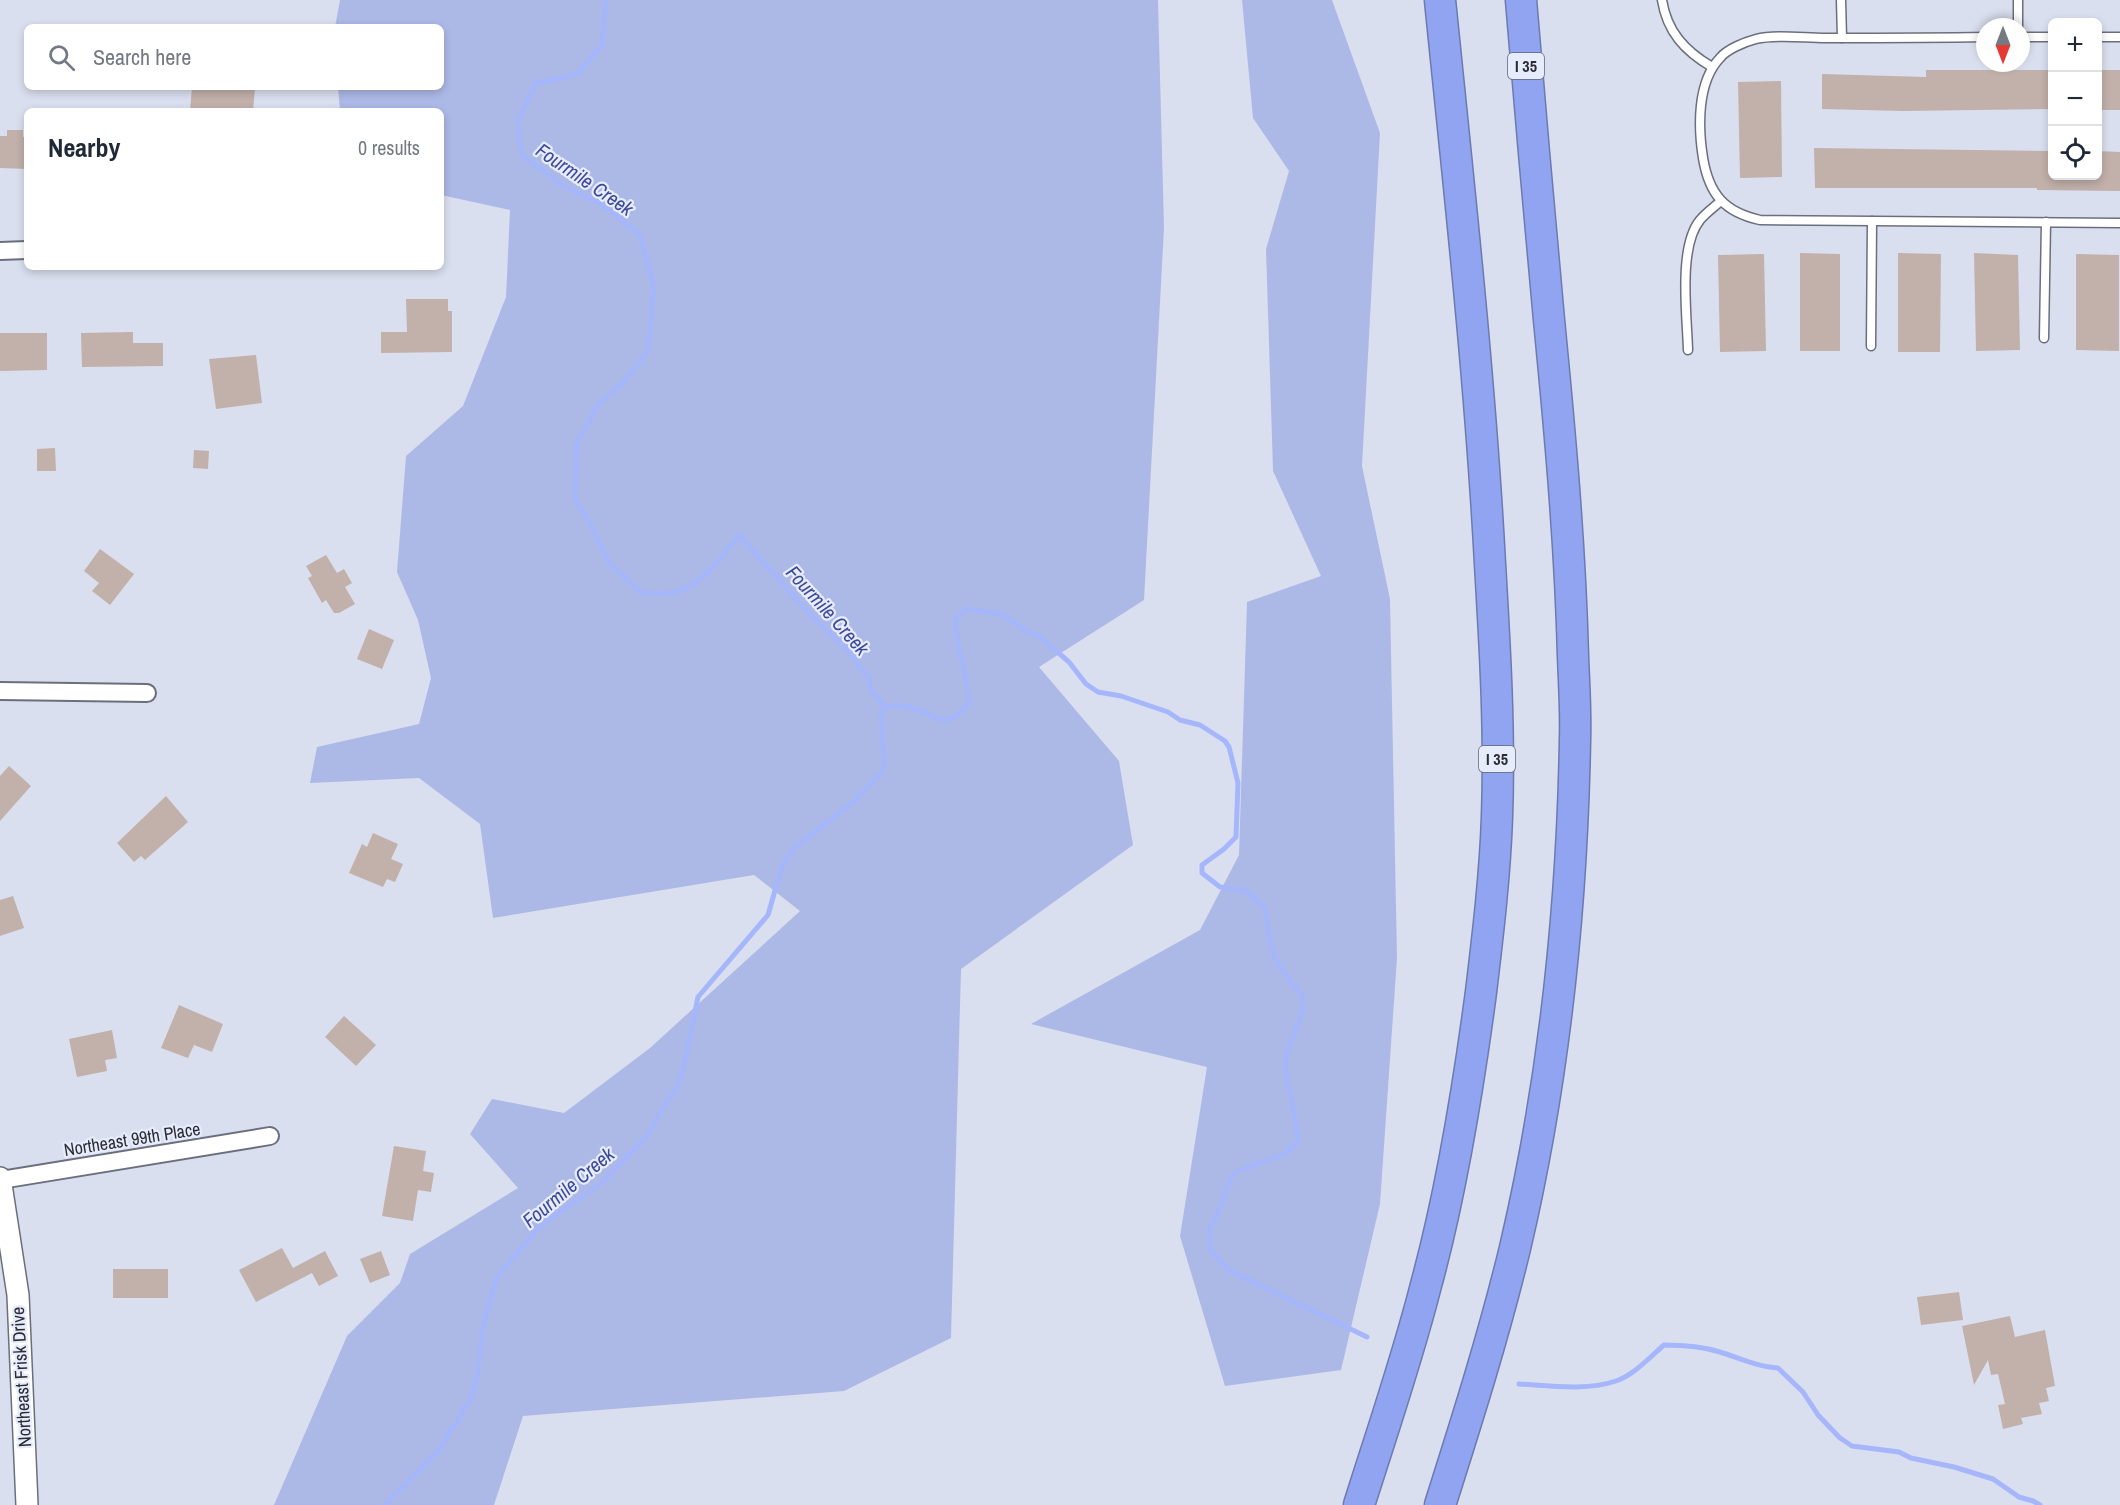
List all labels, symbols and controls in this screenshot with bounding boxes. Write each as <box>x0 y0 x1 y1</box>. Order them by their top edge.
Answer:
north arrow <box>1976 18 2030 72</box>
map controls <box>2048 18 2102 180</box>
button: + <box>2048 18 2102 72</box>
search box <box>24 24 444 90</box>
icon: search <box>45 41 78 74</box>
text: Search here <box>93 42 191 72</box>
road number: I 35 <box>1508 53 1544 79</box>
button: − <box>2048 72 2102 126</box>
button: locate <box>2048 126 2102 180</box>
text: Nearby <box>48 130 120 165</box>
text: 0 results <box>358 134 420 161</box>
water label: Fourmile Creek <box>531 136 640 222</box>
water label: Fourmile Creek <box>780 559 876 661</box>
road number: I 35 <box>1479 746 1515 772</box>
street label: Northeast 99th Place <box>62 1116 202 1162</box>
water label: Fourmile Creek <box>516 1140 620 1233</box>
street label: Northeast Frisk Drive <box>5 1306 37 1448</box>

